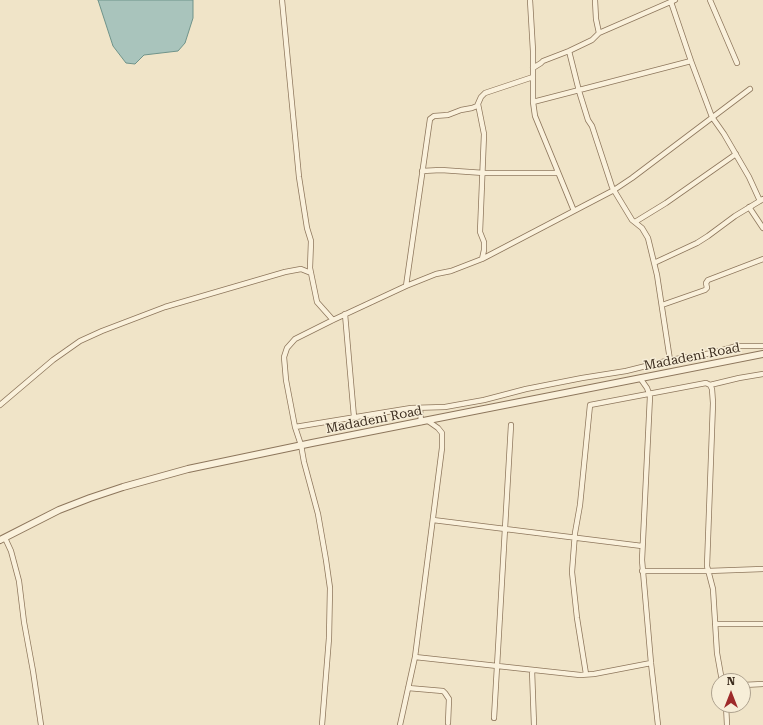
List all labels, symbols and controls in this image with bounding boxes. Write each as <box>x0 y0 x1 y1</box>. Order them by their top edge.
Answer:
street label: Madadeni Road <box>643 340 741 374</box>
street label: Madadeni Road <box>325 403 423 437</box>
north arrow <box>711 673 751 713</box>
text: N <box>727 675 735 688</box>

